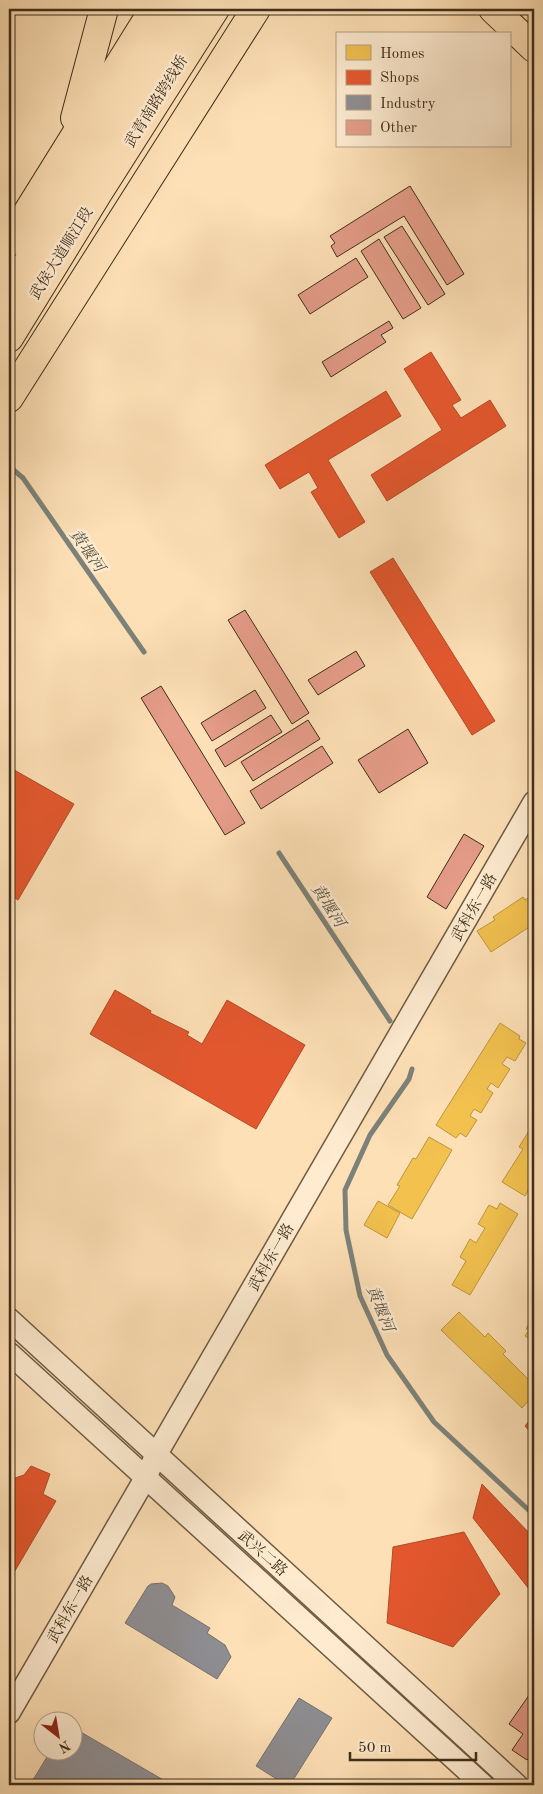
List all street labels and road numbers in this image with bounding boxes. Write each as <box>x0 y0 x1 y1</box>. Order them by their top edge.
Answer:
street label: 武青南路跨线桥 <box>121 52 191 150</box>
street label: 武侯大道顺江段 <box>26 204 96 302</box>
street label: 武科东一路 <box>448 871 501 944</box>
street label: 武科东一路 <box>245 1221 298 1294</box>
street label: 武兴二路 <box>235 1527 291 1580</box>
street label: 武科东一路 <box>44 1573 97 1646</box>

